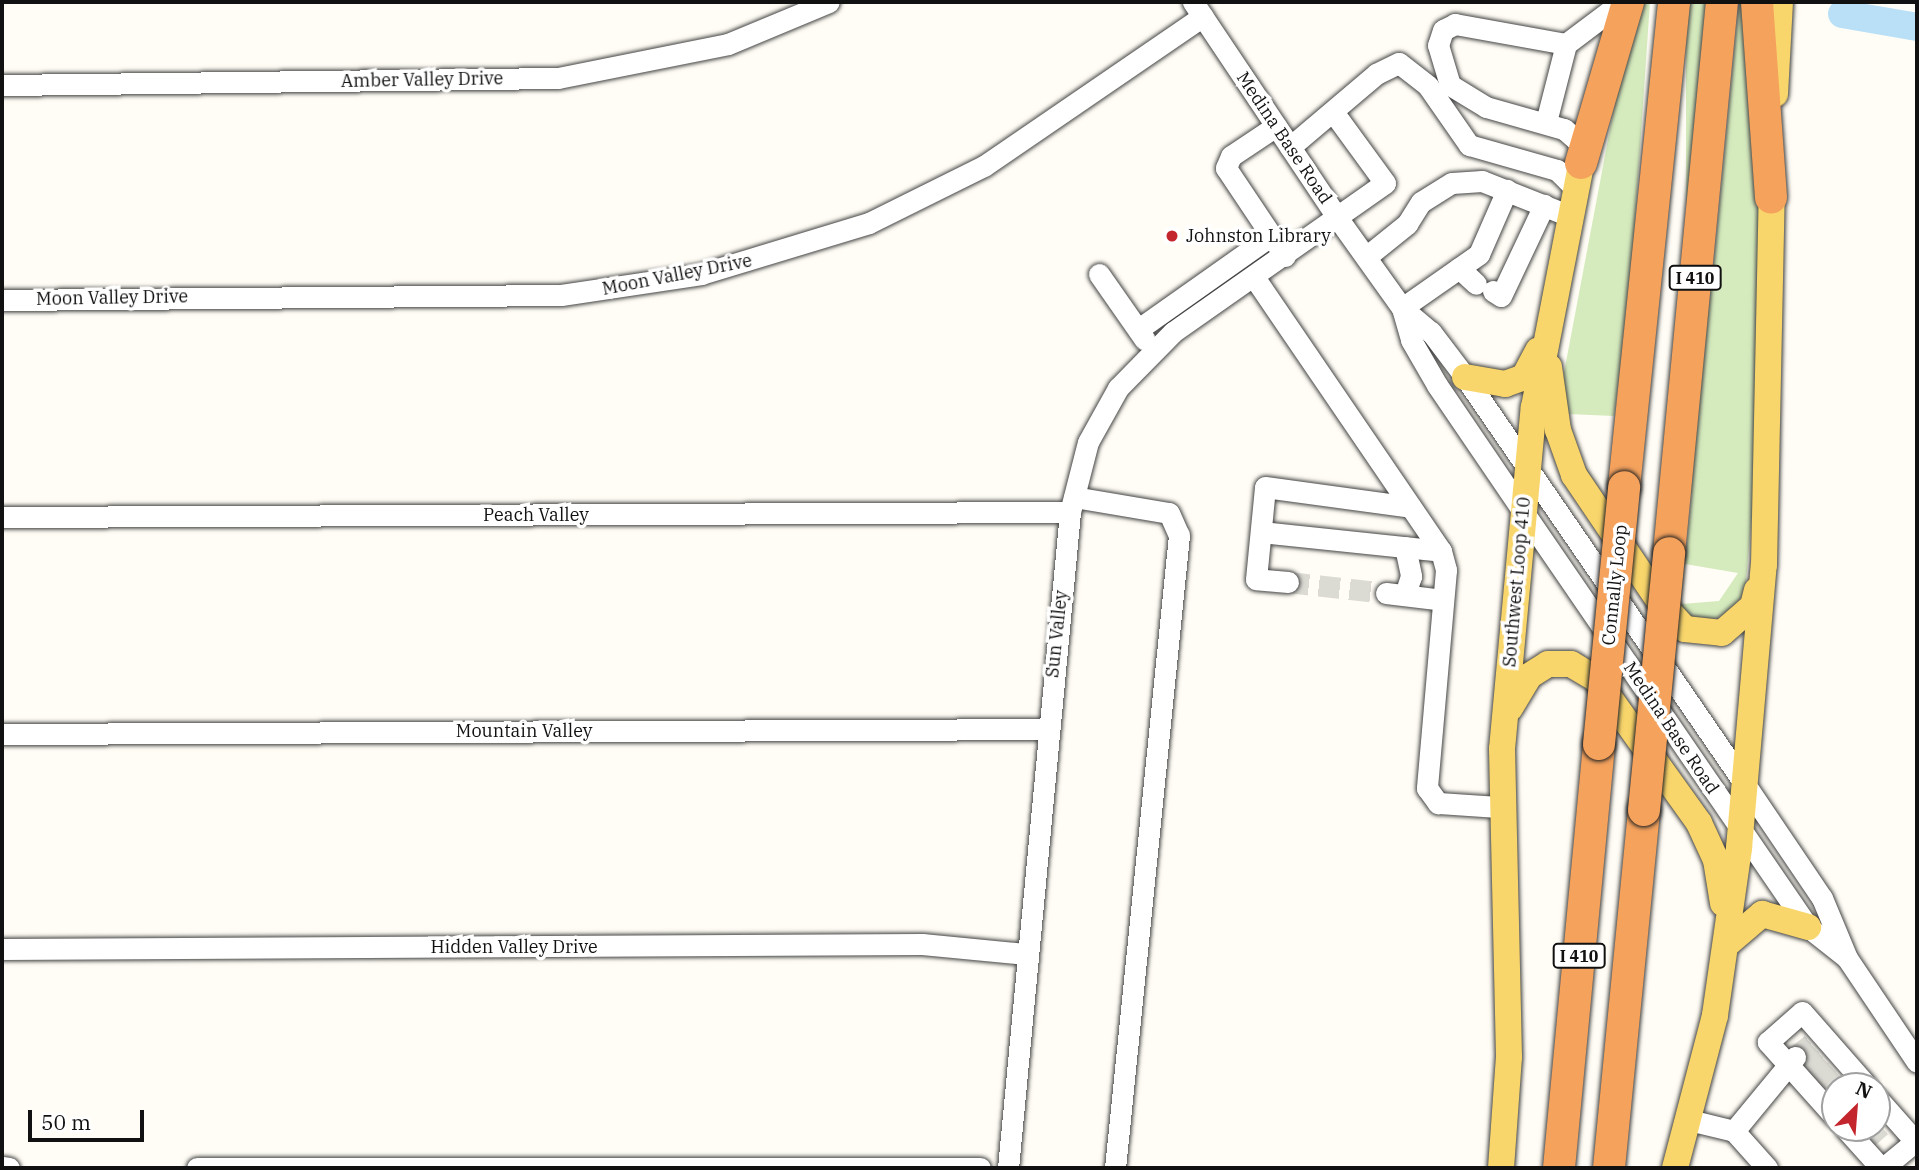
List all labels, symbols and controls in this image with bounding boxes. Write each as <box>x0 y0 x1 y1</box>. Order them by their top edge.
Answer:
street label: Amber Valley Drive <box>341 68 503 92</box>
street label: Medina Base Road <box>1232 68 1336 208</box>
place label: Johnston Library <box>1186 225 1331 247</box>
marker: Johnston Library <box>1164 228 1180 244</box>
street label: Moon Valley Drive <box>600 250 754 300</box>
road number: I 410 <box>1667 266 1723 290</box>
street label: Moon Valley Drive <box>36 286 188 310</box>
street label: Southwest Loop 410 <box>1499 496 1535 668</box>
street label: Peach Valley <box>483 504 589 526</box>
street label: Connally Loop <box>1598 524 1632 646</box>
street label: Sun Valley <box>1042 589 1072 679</box>
street label: Medina Base Road <box>1619 658 1723 798</box>
street label: Mountain Valley <box>456 720 592 742</box>
street label: Hidden Valley Drive <box>430 936 598 958</box>
road number: I 410 <box>1551 944 1607 968</box>
north arrow <box>1821 1072 1891 1142</box>
text: N <box>1852 1076 1876 1104</box>
scale bar <box>32 1096 147 1140</box>
text: 50 m <box>41 1108 91 1136</box>

